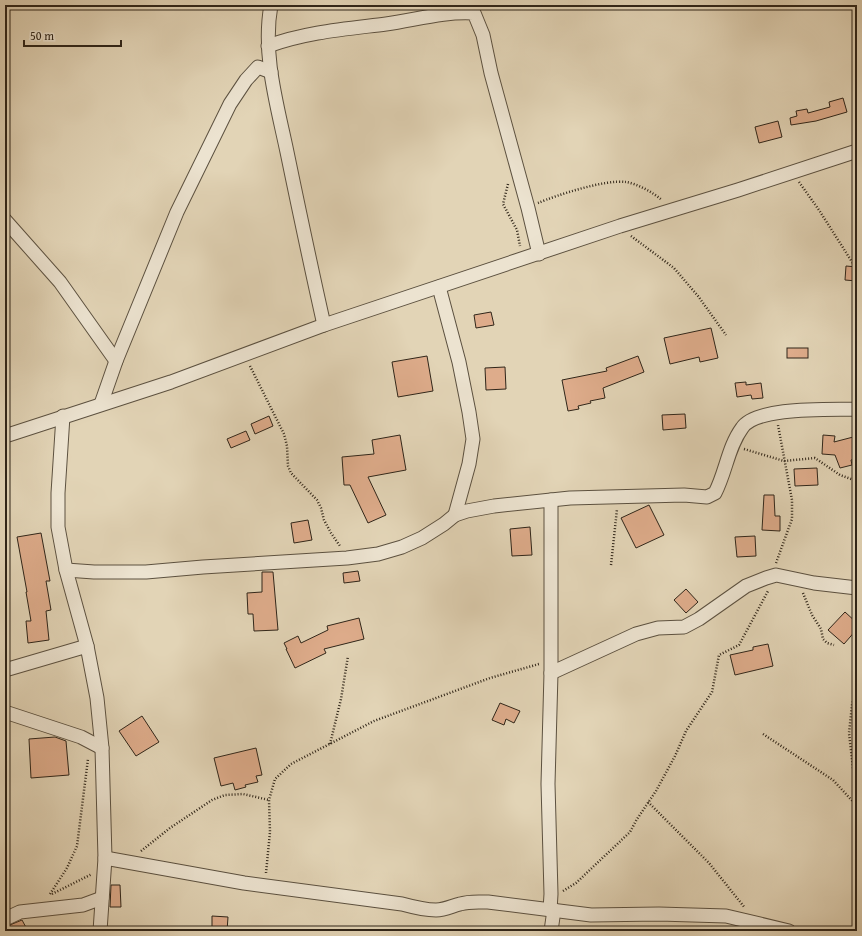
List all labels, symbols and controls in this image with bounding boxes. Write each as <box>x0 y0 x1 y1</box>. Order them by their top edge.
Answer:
scale bar <box>24 22 121 48</box>
text: 50 m <box>30 27 54 44</box>

